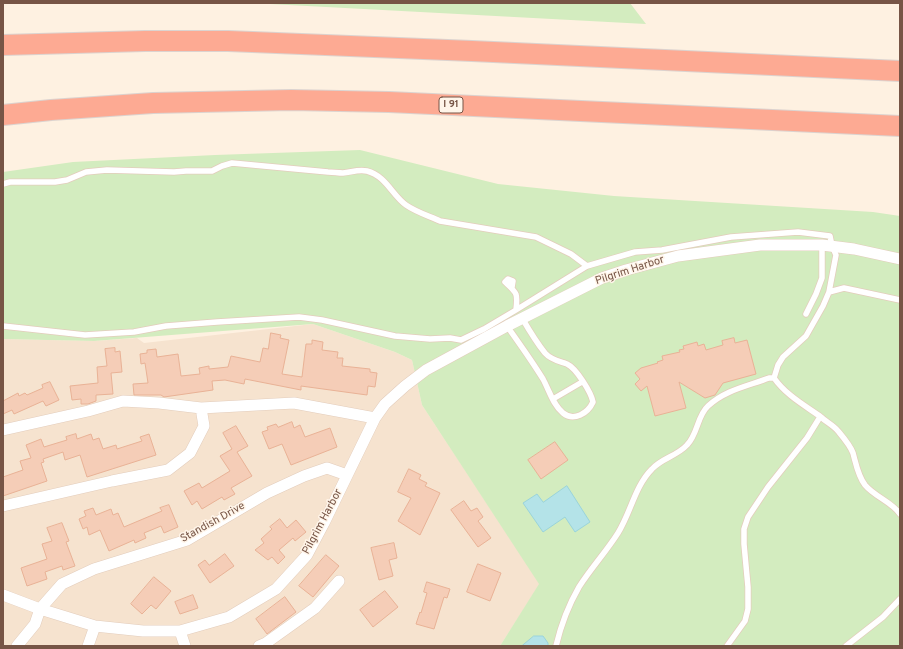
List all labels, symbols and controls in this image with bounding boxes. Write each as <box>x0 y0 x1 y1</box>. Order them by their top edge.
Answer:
road number: I 91 <box>439 97 463 113</box>
street label: Pilgrim Harbor <box>594 254 666 288</box>
street label: Pilgrim Harbor <box>300 487 346 557</box>
street label: Standish Drive <box>178 500 248 546</box>

